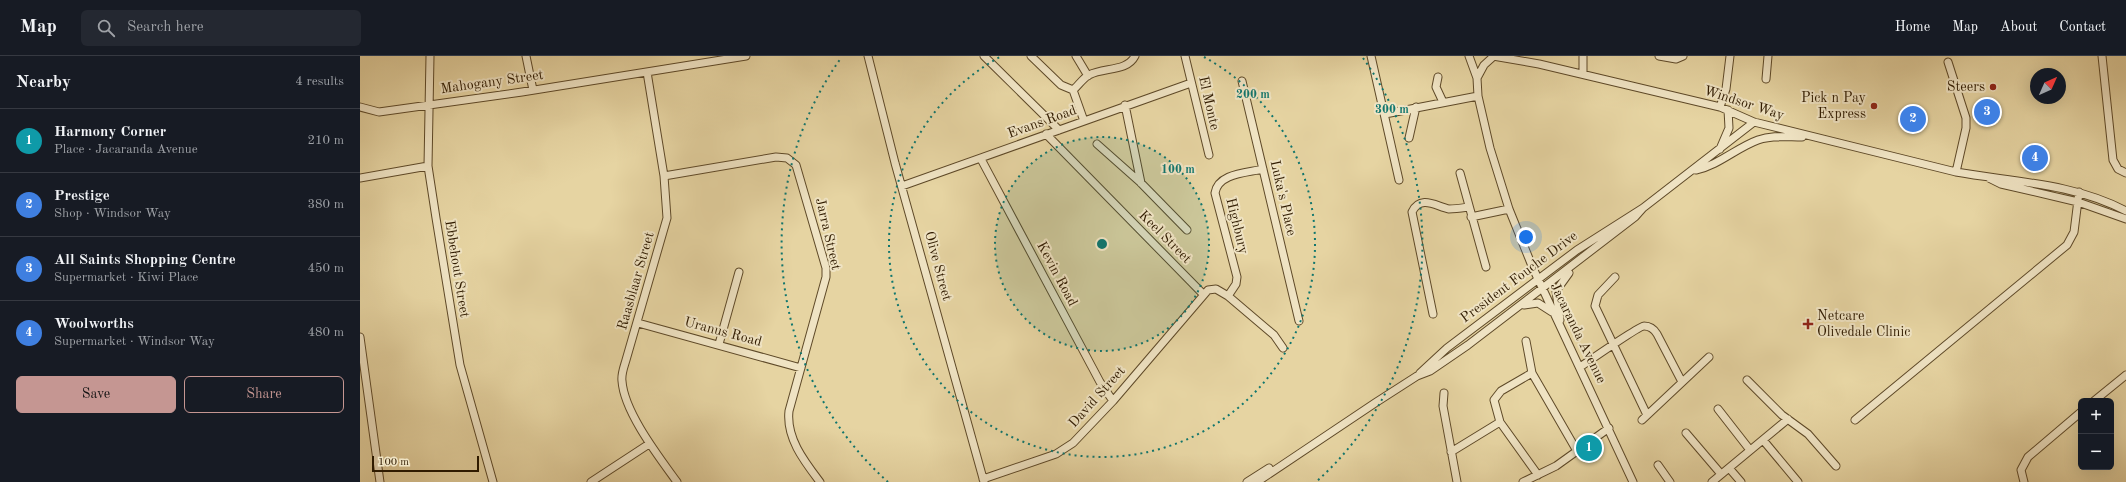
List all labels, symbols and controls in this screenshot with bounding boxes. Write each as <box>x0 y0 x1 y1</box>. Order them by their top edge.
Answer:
search box <box>81 10 361 46</box>
icon: search <box>95 17 117 39</box>
text: Map <box>20 18 57 37</box>
text: Search here <box>127 20 204 35</box>
text: Home <box>1895 20 1930 34</box>
text: Map <box>1952 20 1978 34</box>
text: About <box>2000 20 2037 34</box>
text: Contact <box>2059 20 2106 34</box>
street label: Mahogany Street <box>440 68 544 96</box>
north arrow <box>2030 68 2066 104</box>
text: Nearby <box>16 74 71 91</box>
text: 4 results <box>295 75 344 88</box>
street label: El Monte <box>1196 75 1222 131</box>
place label: Steers <box>1947 80 1985 94</box>
marker: Steers <box>1988 82 1998 92</box>
street label: Windsor Way <box>1702 83 1786 123</box>
text: 200 m <box>1236 89 1270 101</box>
place label: Pick n Pay Express <box>1801 91 1867 121</box>
pin: 3 <box>1974 97 2000 127</box>
marker: Pick n Pay Express <box>1869 101 1879 111</box>
street label: Evans Road <box>1006 103 1078 141</box>
text: 300 m <box>1375 104 1409 116</box>
pin: 2 <box>1900 104 1926 134</box>
text: Harmony Corner <box>54 125 166 140</box>
text: 1 <box>25 134 33 147</box>
text: 210 m <box>307 134 344 147</box>
text: Place · Jacaranda Avenue <box>54 143 198 156</box>
pin: 4 <box>2022 143 2048 173</box>
street label: Luka's Place <box>1267 159 1299 237</box>
text: 100 m <box>1161 164 1195 176</box>
text: Prestige <box>54 189 110 204</box>
street label: Jarra Street <box>813 196 843 272</box>
street label: Highbury <box>1223 196 1251 256</box>
text: 2 <box>25 198 33 211</box>
text: 380 m <box>307 198 344 211</box>
text: Shop · Windsor Way <box>54 207 171 220</box>
street label: Keel Street <box>1136 208 1194 266</box>
street label: Ebbehout Street <box>442 219 472 319</box>
your location <box>1516 227 1536 247</box>
street label: President Fouche Drive <box>1458 229 1580 325</box>
street label: Raasblaar Street <box>615 230 657 332</box>
street label: Olive Street <box>922 230 954 302</box>
centre of rings <box>1095 237 1109 251</box>
street label: Kevin Road <box>1034 239 1080 309</box>
text: All Saints Shopping Centre <box>54 253 236 268</box>
text: 3 <box>25 262 33 275</box>
text: 450 m <box>307 262 344 275</box>
text: Supermarket · Kiwi Place <box>54 271 198 284</box>
street label: Jacaranda Avenue <box>1548 280 1608 386</box>
place label: Netcare Olivedale Clinic <box>1817 309 1910 339</box>
street label: Uranus Road <box>683 315 763 349</box>
text: Woolworths <box>54 317 134 332</box>
marker: Netcare Olivedale Clinic <box>1802 318 1814 330</box>
text: 4 <box>25 326 33 339</box>
text: 480 m <box>307 326 344 339</box>
text: Supermarket · Windsor Way <box>54 335 215 348</box>
street label: David Street <box>1066 364 1128 430</box>
button: Save <box>16 376 176 413</box>
button: Share <box>184 376 344 413</box>
map controls <box>2078 398 2114 470</box>
button: + <box>2078 398 2114 434</box>
pin: 1 <box>1576 433 1602 463</box>
button: − <box>2078 434 2114 470</box>
scale bar <box>372 454 479 473</box>
text: 100 m <box>378 457 409 468</box>

